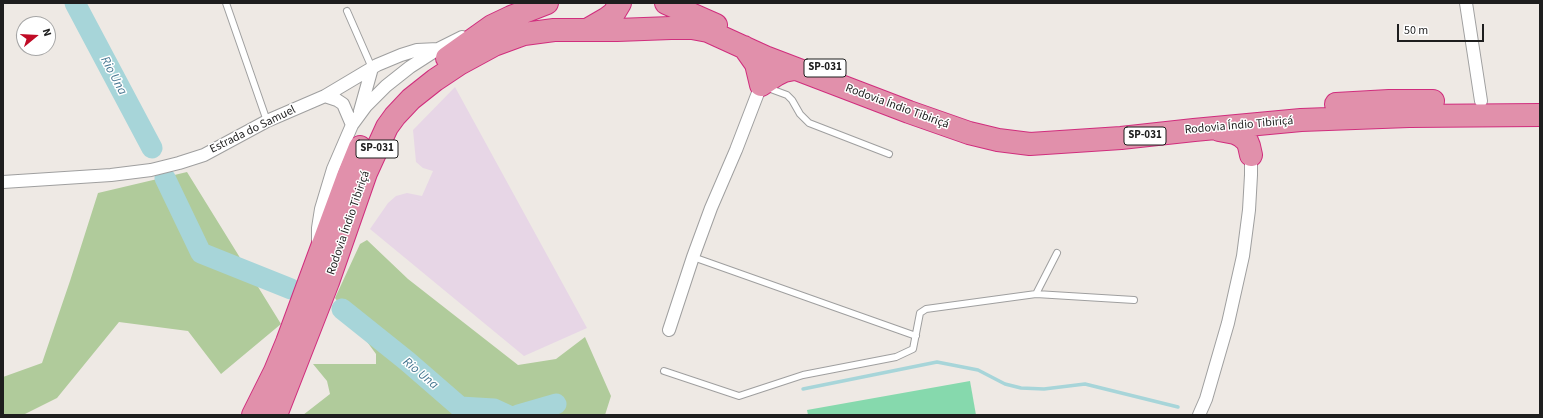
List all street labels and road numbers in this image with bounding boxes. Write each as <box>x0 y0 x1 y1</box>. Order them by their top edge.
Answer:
road number: SP-031 <box>804 59 846 77</box>
street label: Rodovia Índio Tibiriçá <box>843 82 951 132</box>
street label: Estrada do Samuel <box>208 103 298 157</box>
street label: Rodovia Índio Tibiriçá <box>1184 114 1294 138</box>
road number: SP-031 <box>1124 127 1166 145</box>
road number: SP-031 <box>356 140 398 158</box>
street label: Rodovia Índio Tibiriçá <box>324 169 374 277</box>

